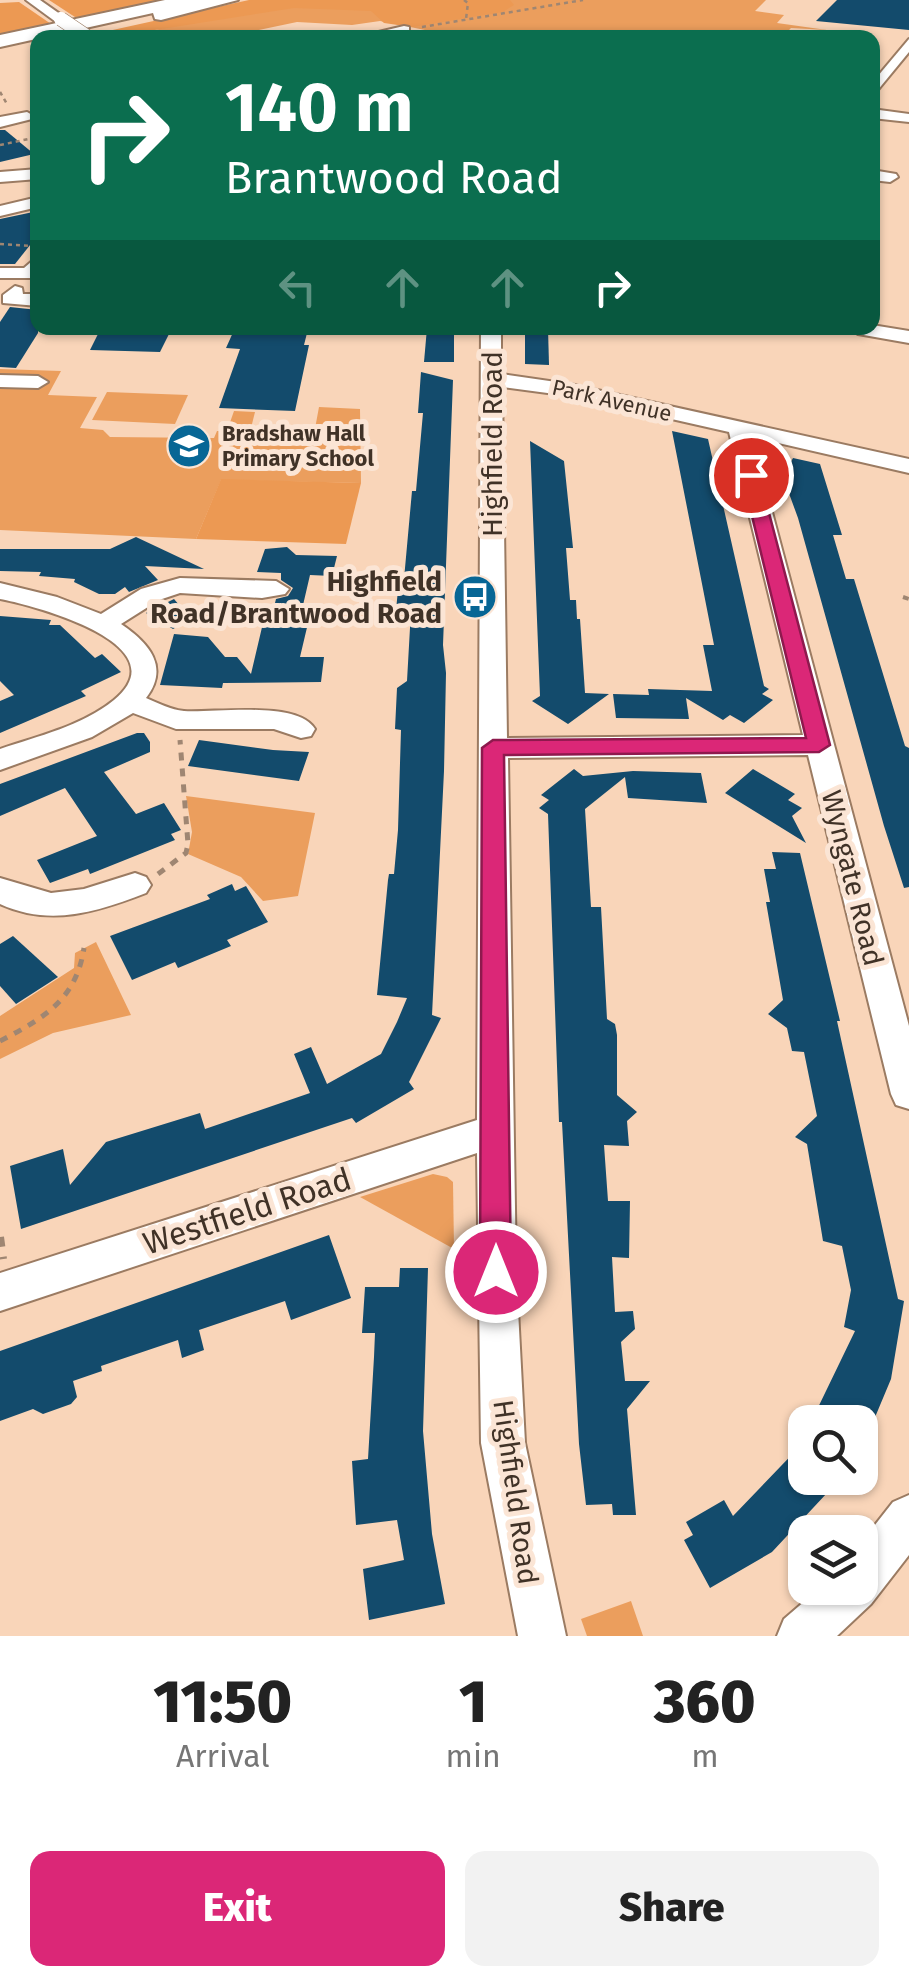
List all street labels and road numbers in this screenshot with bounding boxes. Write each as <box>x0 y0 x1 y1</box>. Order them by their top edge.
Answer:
street label: Highfield Road <box>476 351 509 537</box>
street label: Park Avenue <box>549 374 674 427</box>
street label: Wyngate Road <box>815 787 890 969</box>
street label: Westfield Road <box>138 1159 356 1263</box>
street label: Highfield Road <box>486 1398 545 1586</box>

